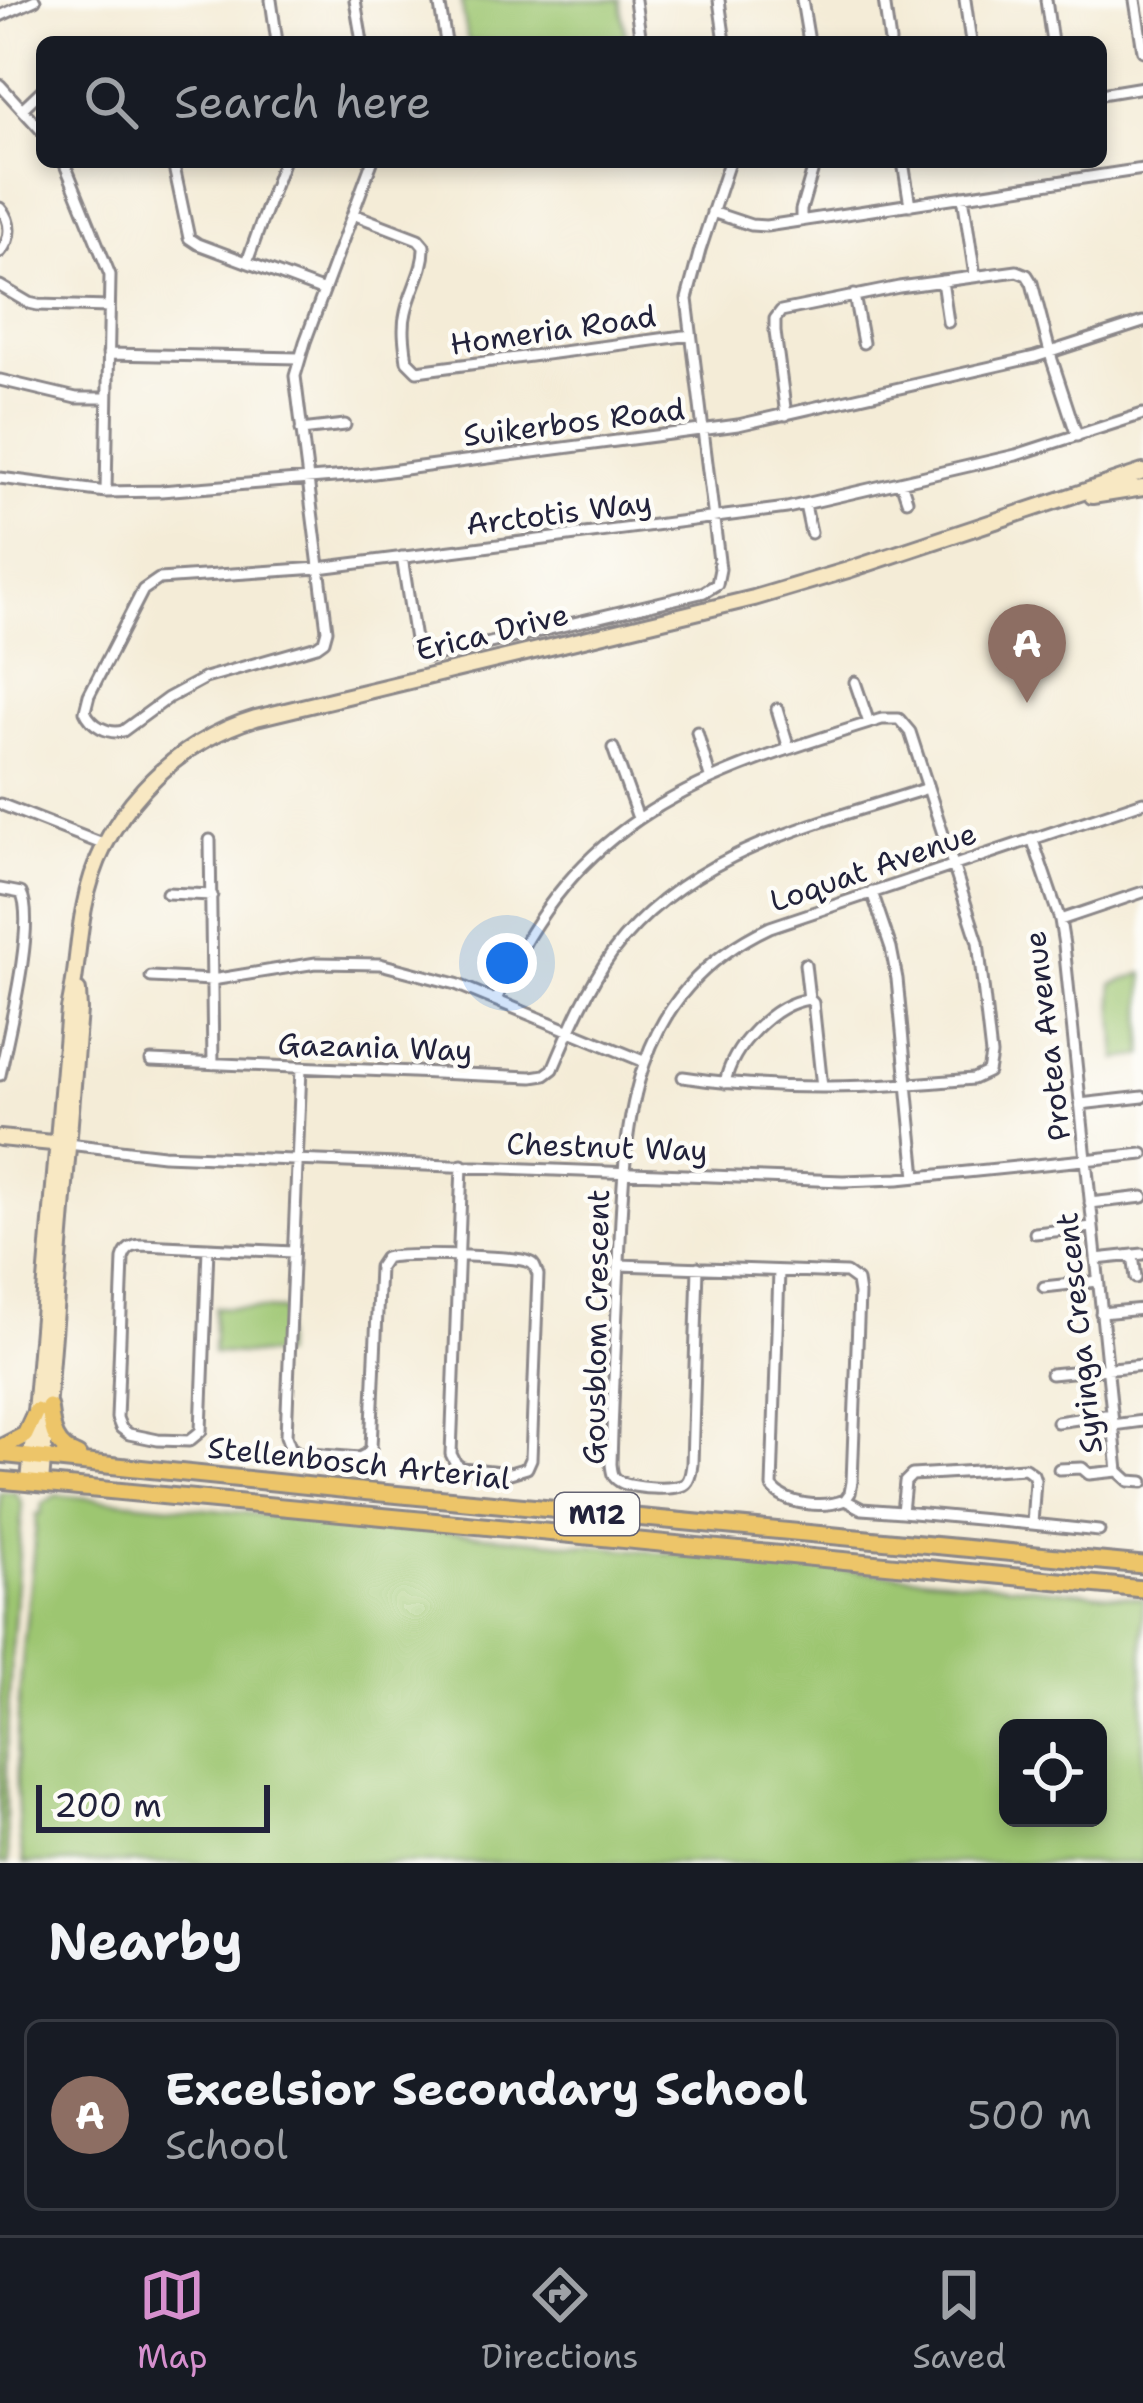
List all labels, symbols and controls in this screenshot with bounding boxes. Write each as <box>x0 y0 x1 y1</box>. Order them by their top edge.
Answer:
search box <box>36 36 1107 168</box>
icon: search <box>78 69 144 135</box>
text: Search here <box>174 72 431 132</box>
street label: Homeria Road <box>448 295 658 365</box>
street label: Suikerbos Road <box>461 388 687 456</box>
street label: Arctotis Way <box>464 481 654 545</box>
street label: Erica Drive <box>411 593 573 671</box>
pin: A <box>988 604 1066 703</box>
street label: Loquat Avenue <box>764 812 982 922</box>
street label: Protea Avenue <box>1014 929 1080 1143</box>
your location <box>477 933 537 993</box>
street label: Gazania Way <box>277 1023 473 1071</box>
street label: Chestnut Way <box>506 1123 708 1171</box>
street label: Gousblom Crescent <box>573 1189 619 1465</box>
street label: Syringa Crescent <box>1046 1210 1112 1456</box>
street label: Stellenbosch Arterial <box>206 1427 512 1499</box>
road number: M12 <box>555 1493 639 1535</box>
map controls <box>999 1719 1107 1827</box>
button: locate <box>999 1719 1107 1827</box>
scale bar <box>36 1779 270 1832</box>
text: 200 m <box>54 1783 162 1828</box>
text: Nearby <box>48 1907 243 1975</box>
text: Excelsior Secondary School <box>165 2059 808 2119</box>
text: A <box>75 2089 105 2141</box>
text: 500 m <box>967 2089 1092 2141</box>
text: School <box>165 2119 288 2171</box>
tab: Map <box>137 2262 208 2379</box>
tab: Directions <box>481 2262 639 2379</box>
tab: Saved <box>912 2262 1006 2379</box>

